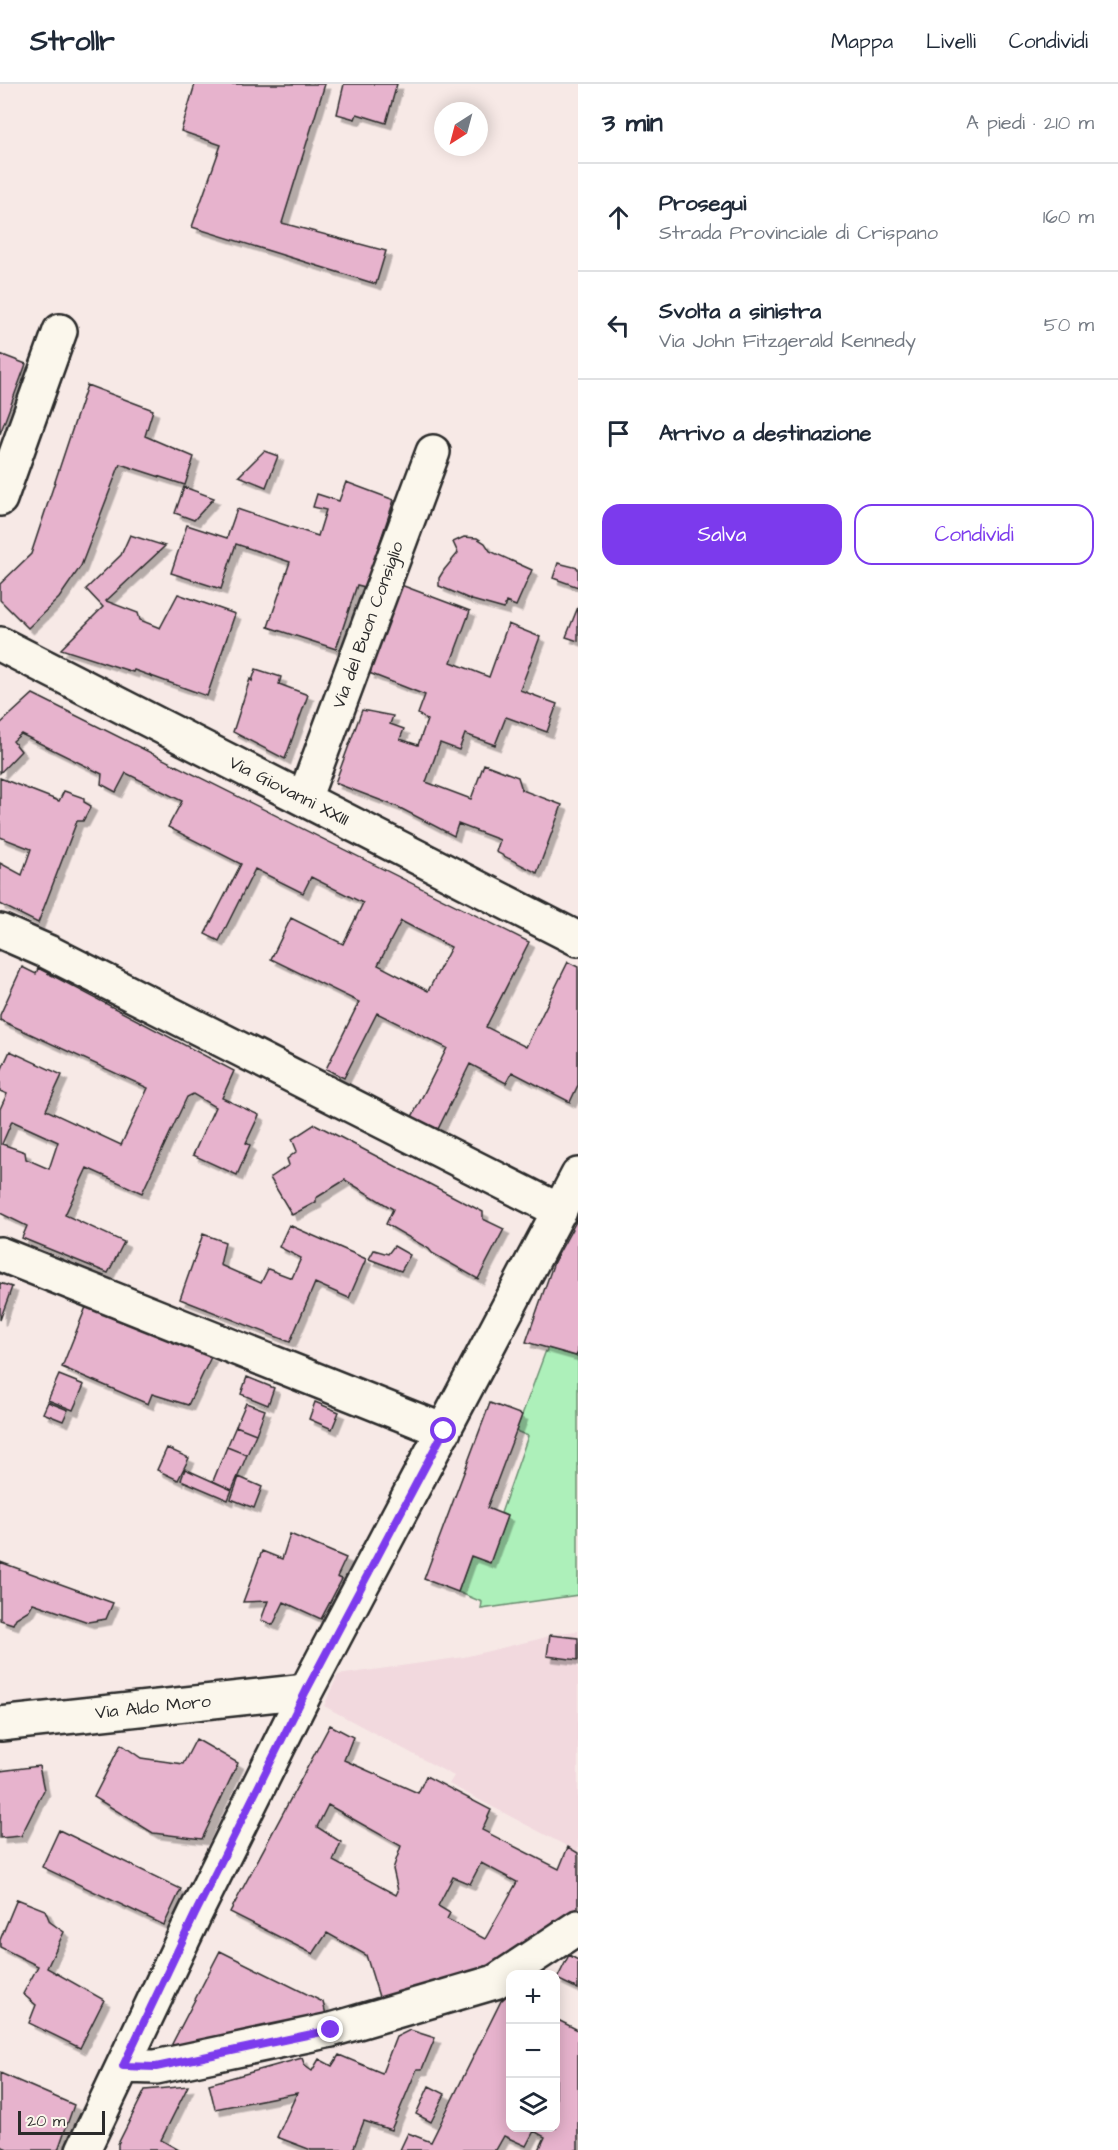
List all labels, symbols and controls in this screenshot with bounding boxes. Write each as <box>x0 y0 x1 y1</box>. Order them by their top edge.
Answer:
text: Strollr <box>30 22 115 61</box>
text: Mappa <box>831 27 893 56</box>
text: Livelli <box>926 27 976 56</box>
text: Condividi <box>1009 27 1088 56</box>
north arrow <box>434 102 488 156</box>
text: 3 min <box>602 105 663 141</box>
text: A piedi · 210 m <box>966 109 1094 137</box>
text: Prosegui <box>659 188 746 219</box>
icon: ahead <box>602 201 635 234</box>
text: 160 m <box>1043 203 1094 231</box>
text: Strada Provinciale di Crispano <box>659 219 938 247</box>
text: Svolta a sinistra <box>659 296 821 327</box>
icon: left <box>602 309 635 342</box>
text: 50 m <box>1044 311 1094 339</box>
text: Via John Fitzgerald Kennedy <box>659 327 916 355</box>
icon: arrive <box>602 417 635 450</box>
text: Arrivo a destinazione <box>659 418 871 449</box>
button: Salva <box>602 504 842 565</box>
button: Condividi <box>854 504 1094 565</box>
street label: Via del Buon Consiglio <box>326 538 411 712</box>
street label: Via Giovanni XXIII <box>225 750 353 832</box>
route start <box>430 1417 456 1443</box>
street label: Via Aldo Moro <box>94 1688 212 1726</box>
map controls <box>506 1970 560 2132</box>
button: + <box>506 1970 560 2024</box>
route end <box>317 2016 343 2042</box>
button: − <box>506 2024 560 2078</box>
button: layers <box>506 2078 560 2132</box>
scale bar <box>18 2108 105 2136</box>
text: 20 m <box>27 2110 65 2132</box>

